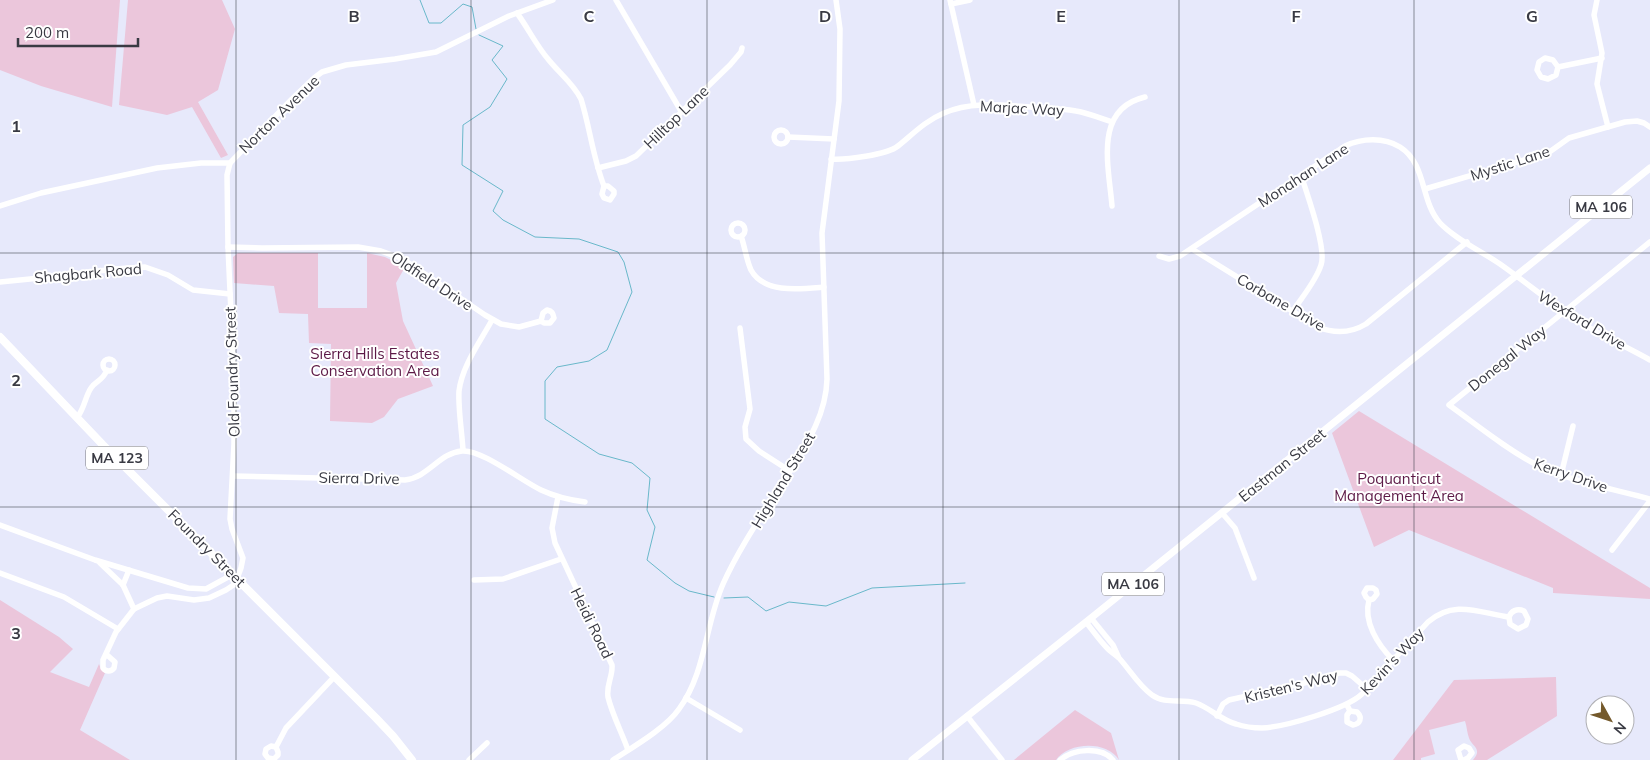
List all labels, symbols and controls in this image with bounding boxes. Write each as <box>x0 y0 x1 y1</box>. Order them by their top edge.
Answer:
text: B <box>348 6 360 26</box>
text: C <box>584 6 595 26</box>
text: D <box>819 6 831 26</box>
text: E <box>1056 6 1066 26</box>
text: F <box>1291 6 1301 26</box>
text: G <box>1526 6 1538 26</box>
scale bar <box>18 15 138 47</box>
text: 200 m <box>25 23 69 42</box>
street label: Norton Avenue <box>235 71 323 157</box>
street label: Hilltop Lane <box>640 81 712 153</box>
street label: Marjac Way <box>980 96 1064 120</box>
text: 1 <box>11 116 21 136</box>
street label: Monahan Lane <box>1254 139 1352 211</box>
street label: Mystic Lane <box>1468 141 1552 185</box>
road number: MA 106 <box>1570 196 1632 218</box>
street label: Oldfield Drive <box>388 248 476 314</box>
street label: Shagbark Road <box>33 259 143 287</box>
street label: Corbane Drive <box>1233 269 1329 335</box>
street label: Wexford Drive <box>1534 286 1630 354</box>
street label: Old Foundry Street <box>220 306 244 438</box>
street label: Donegal Way <box>1464 321 1550 395</box>
park label: Sierra Hills Estates Conservation Area <box>310 344 440 380</box>
text: 2 <box>11 370 21 390</box>
street label: Eastman Street <box>1235 424 1329 506</box>
street label: Highland Street <box>747 429 819 531</box>
road number: MA 123 <box>86 446 148 469</box>
street label: Kerry Drive <box>1532 453 1610 497</box>
street label: Sierra Drive <box>318 468 400 488</box>
park label: Poquanticut Management Area <box>1334 469 1464 505</box>
street label: Foundry Street <box>164 505 250 591</box>
road number: MA 106 <box>1102 572 1164 596</box>
street label: Heidi Road <box>567 584 617 662</box>
text: 3 <box>11 623 21 643</box>
street label: Kevin's Way <box>1356 623 1428 699</box>
street label: Kristen's Way <box>1242 665 1340 707</box>
north arrow <box>1585 695 1635 745</box>
text: N <box>1610 719 1630 738</box>

